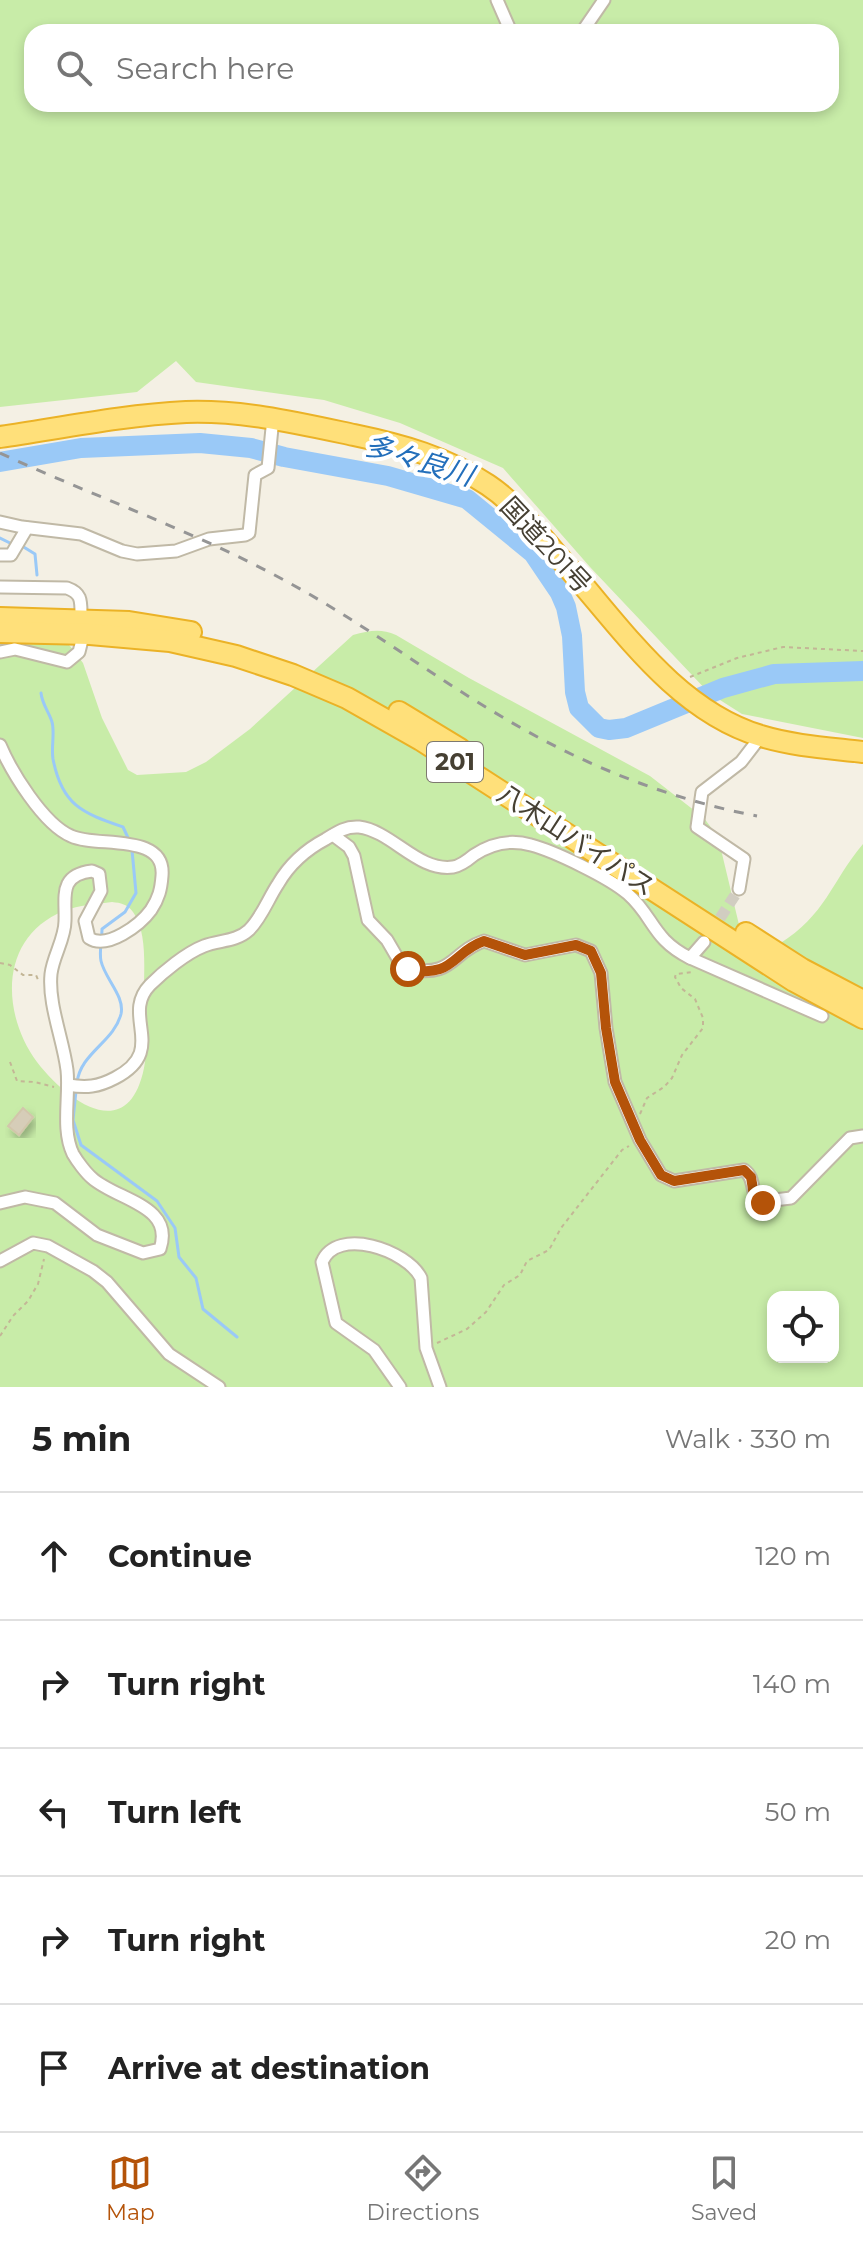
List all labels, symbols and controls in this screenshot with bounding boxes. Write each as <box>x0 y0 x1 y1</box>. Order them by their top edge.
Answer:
search box <box>24 24 839 112</box>
icon: search <box>52 46 96 90</box>
text: Search here <box>116 50 294 87</box>
water label: 多々良川 <box>360 427 480 494</box>
street label: 国道201号 <box>494 490 598 600</box>
road number: 201 <box>427 742 483 782</box>
street label: 八木山バイパス <box>491 777 661 903</box>
route start <box>390 951 426 987</box>
route end <box>745 1185 781 1221</box>
map controls <box>767 1291 839 1363</box>
button: locate <box>767 1291 839 1363</box>
text: 5 min <box>32 1418 131 1460</box>
text: Walk · 330 m <box>665 1423 831 1455</box>
icon: ahead <box>32 1534 76 1578</box>
text: Continue <box>108 1538 252 1575</box>
text: 120 m <box>755 1540 831 1572</box>
icon: right <box>32 1662 76 1706</box>
text: Turn right <box>108 1666 265 1703</box>
text: 140 m <box>753 1668 831 1700</box>
icon: left <box>32 1790 76 1834</box>
text: Turn left <box>108 1794 241 1831</box>
text: 50 m <box>765 1796 831 1828</box>
icon: right <box>32 1918 76 1962</box>
text: Turn right <box>108 1922 265 1959</box>
text: 20 m <box>765 1924 831 1956</box>
icon: arrive <box>32 2046 76 2090</box>
text: Arrive at destination <box>108 2050 430 2087</box>
tab: Map <box>106 2151 155 2226</box>
tab: Directions <box>367 2151 479 2226</box>
tab: Saved <box>691 2151 757 2226</box>

